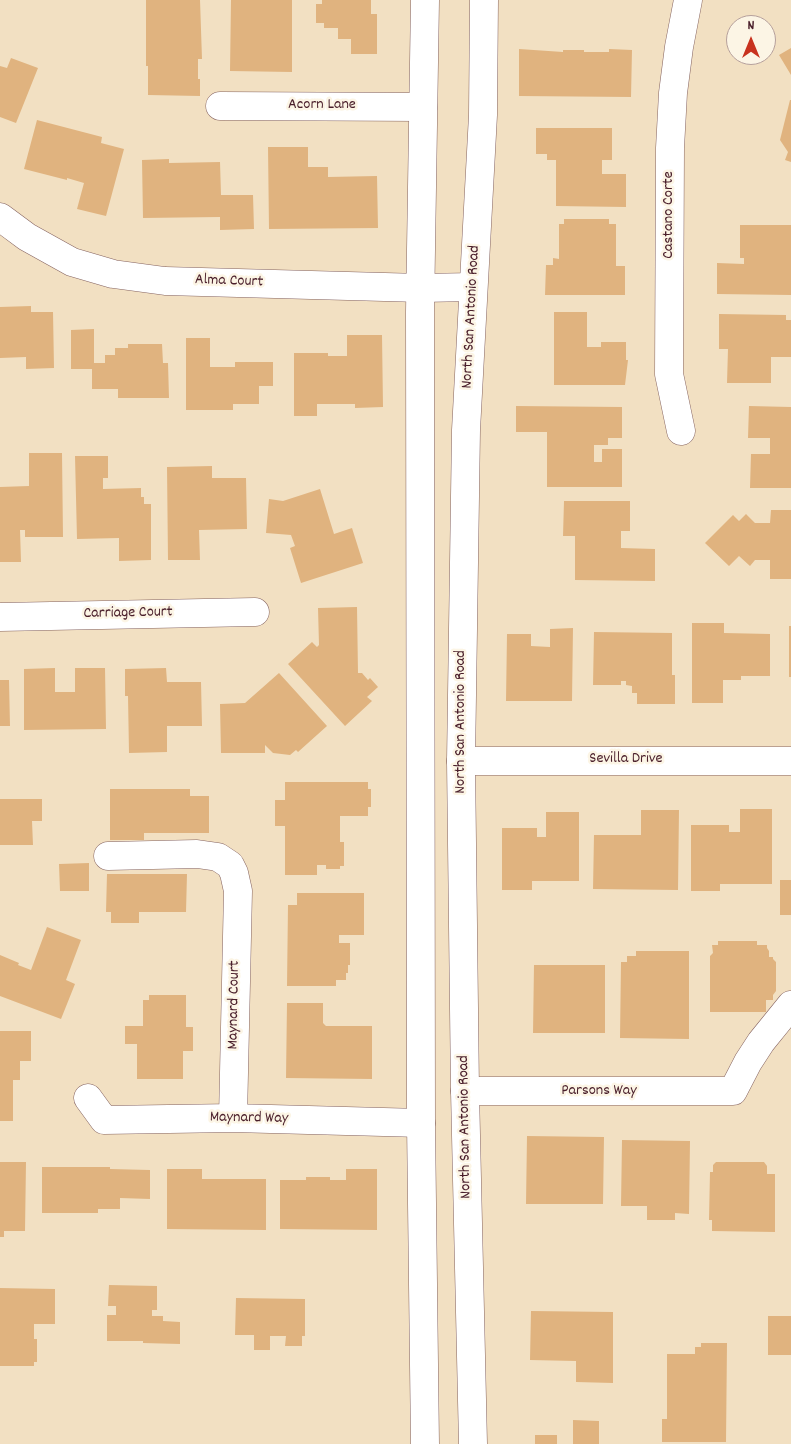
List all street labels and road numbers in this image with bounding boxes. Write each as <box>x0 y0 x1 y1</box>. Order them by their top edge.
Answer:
street label: Acorn Lane <box>288 96 356 116</box>
street label: Castano Corte <box>660 171 680 259</box>
street label: North San Antonio Road <box>459 245 485 389</box>
street label: Alma Court <box>194 271 264 293</box>
street label: Carriage Court <box>83 604 173 624</box>
street label: North San Antonio Road <box>452 650 472 794</box>
street label: Sevilla Drive <box>589 750 663 770</box>
street label: Maynard Court <box>225 960 245 1050</box>
street label: North San Antonio Road <box>455 1055 477 1199</box>
street label: Parsons Way <box>561 1082 637 1102</box>
street label: Maynard Way <box>210 1109 288 1129</box>

